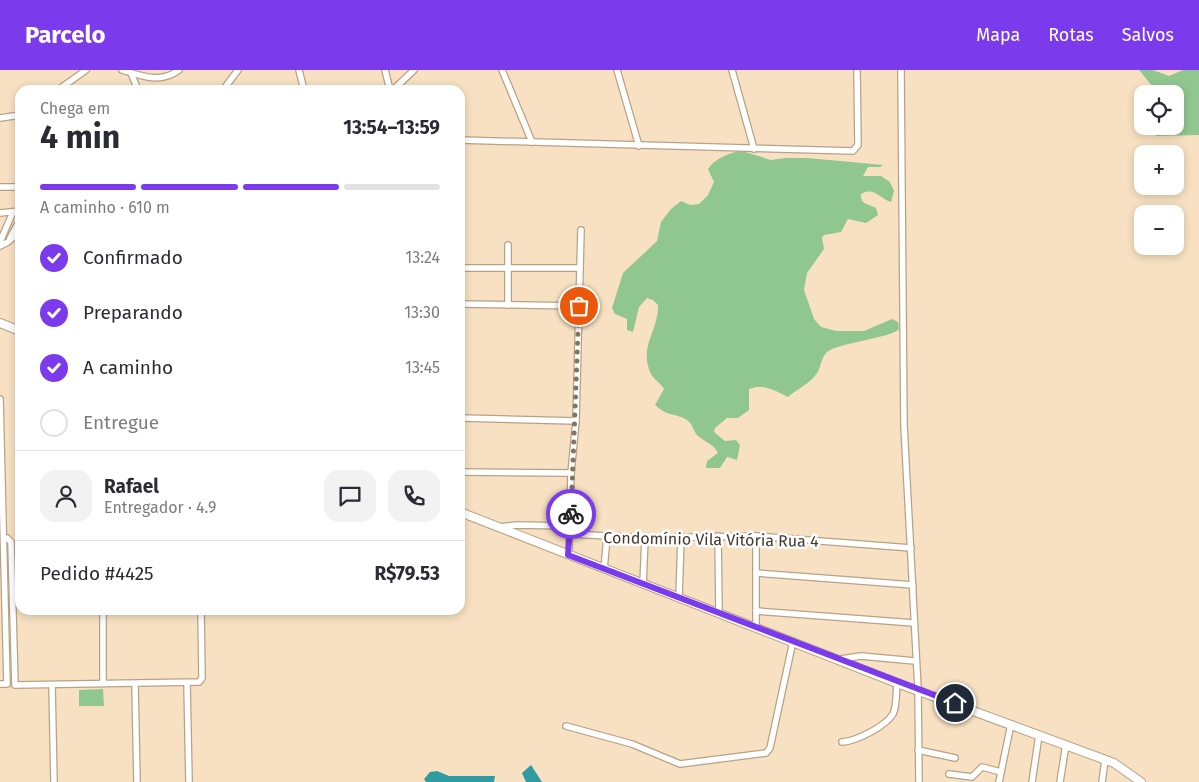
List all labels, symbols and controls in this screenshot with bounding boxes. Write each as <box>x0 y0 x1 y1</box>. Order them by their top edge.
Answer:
text: Parcelo <box>25 21 106 49</box>
text: Mapa <box>976 24 1020 46</box>
text: Rotas <box>1048 24 1094 46</box>
text: Salvos <box>1122 24 1174 46</box>
map controls <box>1134 85 1184 255</box>
button: locate <box>1134 85 1184 135</box>
text: Chega em <box>40 99 110 118</box>
text: 13:54–13:59 <box>343 116 440 139</box>
text: 4 min <box>40 118 120 156</box>
button: + <box>1134 145 1184 195</box>
text: A caminho · 610 m <box>40 198 170 217</box>
button: − <box>1134 205 1184 255</box>
icon: check <box>40 244 68 272</box>
text: Confirmado <box>83 246 183 269</box>
text: 13:24 <box>405 248 440 267</box>
pin <box>558 285 600 327</box>
icon: bag <box>565 292 593 320</box>
icon: check <box>40 299 68 327</box>
text: Preparando <box>83 301 183 324</box>
text: 13:30 <box>404 303 440 322</box>
icon: check <box>40 354 68 382</box>
text: A caminho <box>83 356 173 379</box>
text: 13:45 <box>405 358 440 377</box>
text: Entregue <box>83 411 159 434</box>
button: person <box>40 470 92 522</box>
button: chat <box>324 470 376 522</box>
button: phone <box>388 470 440 522</box>
text: Rafael <box>104 475 159 498</box>
courier <box>546 489 596 539</box>
text: Entregador · 4.9 <box>104 498 216 517</box>
icon: bike <box>557 500 585 528</box>
street label: Condomínio Vila Vitória Rua 4 <box>603 528 819 551</box>
text: Pedido #4425 <box>40 562 154 585</box>
text: R$79.53 <box>374 562 440 585</box>
pin <box>934 682 976 724</box>
icon: home <box>941 689 969 717</box>

